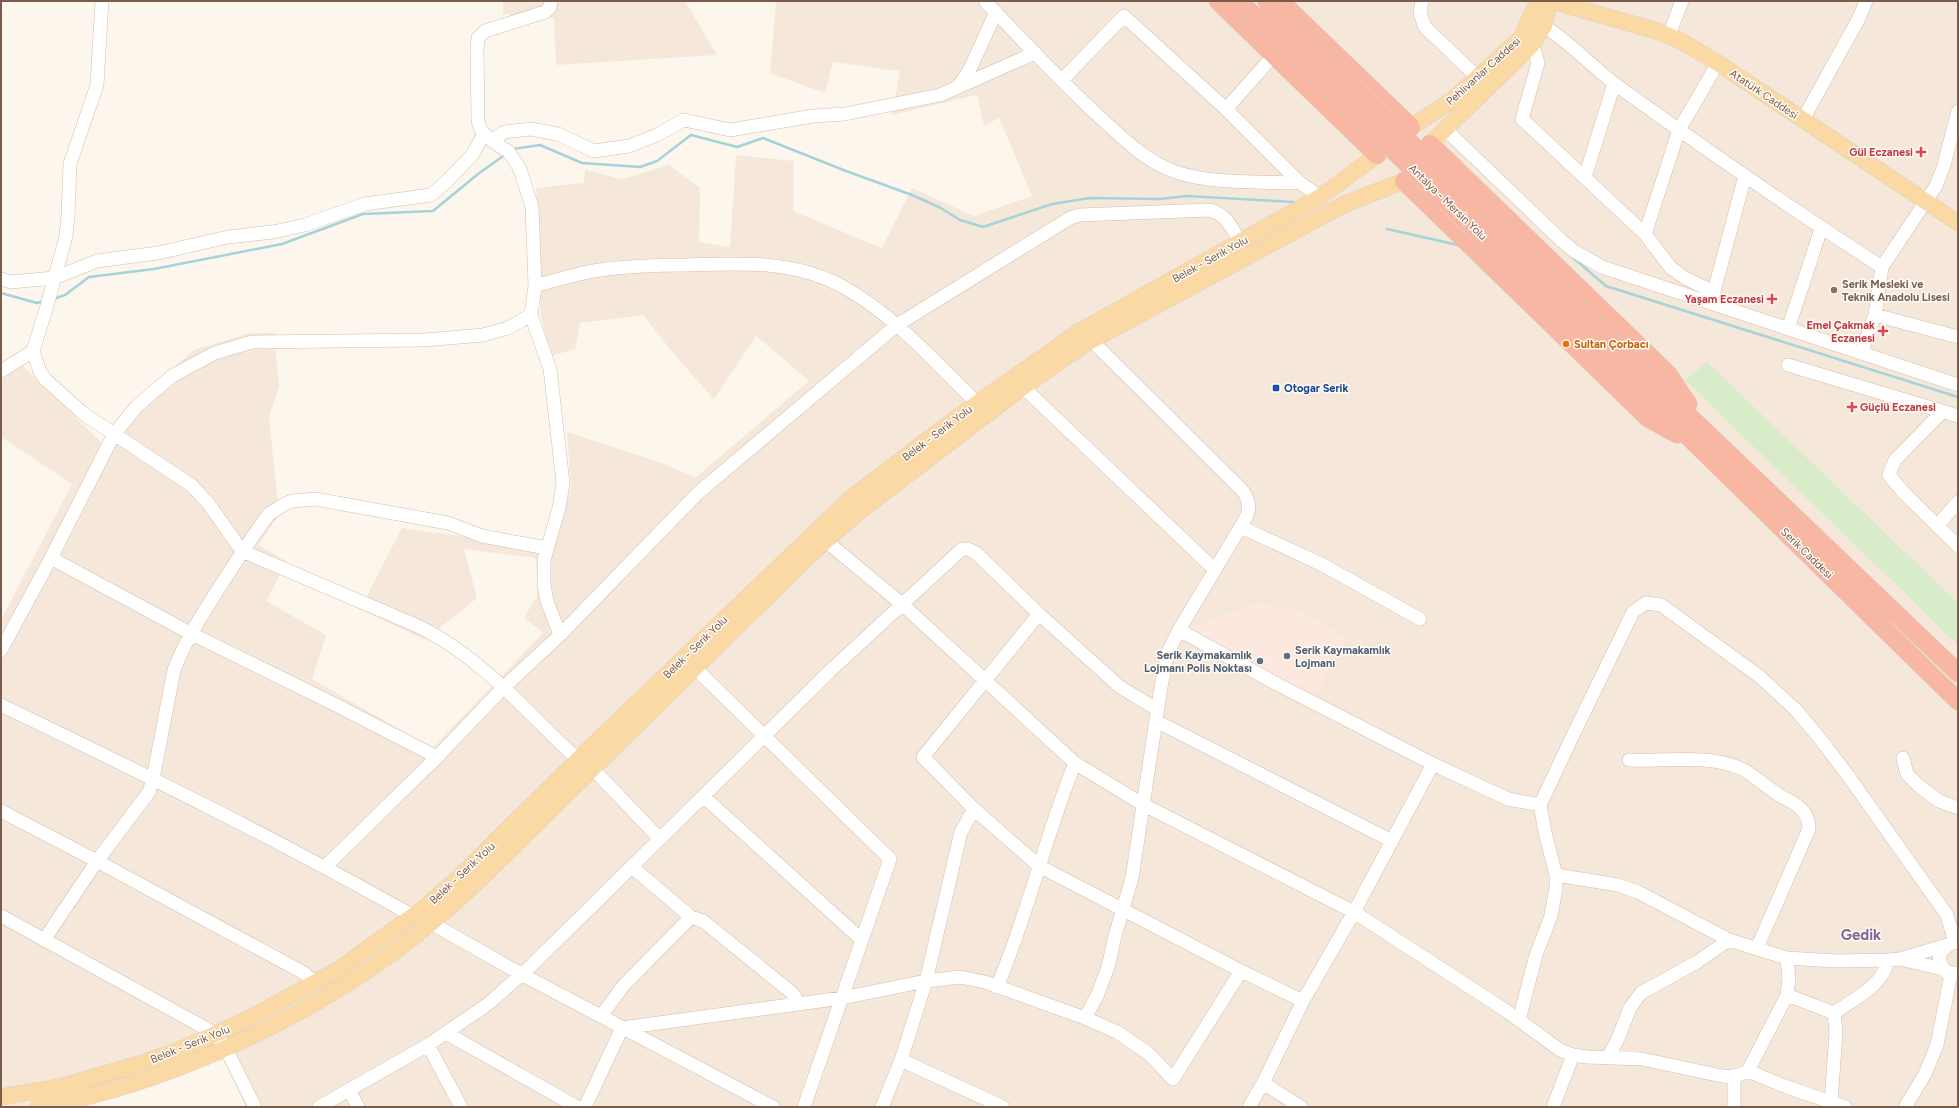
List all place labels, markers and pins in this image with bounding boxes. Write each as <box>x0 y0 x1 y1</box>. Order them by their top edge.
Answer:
place label: Gül Eczanesi <box>1849 146 1913 159</box>
marker: Gül Eczanesi <box>1916 147 1926 157</box>
place label: Serik Mesleki ve Teknik Anadolu Lisesi <box>1842 278 1950 304</box>
marker: Serik Mesleki ve Teknik Anadolu Lisesi <box>1829 285 1839 295</box>
place label: Yaşam Eczanesi <box>1685 293 1764 306</box>
marker: Yaşam Eczanesi <box>1767 294 1777 304</box>
place label: Emel Çakmak Eczanesi <box>1806 319 1875 345</box>
marker: Emel Çakmak Eczanesi <box>1878 326 1888 336</box>
place label: Sultan Çorbacı <box>1574 338 1649 351</box>
marker: Sultan Çorbacı <box>1561 339 1571 349</box>
place label: Otogar Serik <box>1284 382 1348 395</box>
marker: Otogar Serik <box>1271 383 1281 393</box>
place label: Güçlü Eczanesi <box>1860 401 1936 414</box>
marker: Güçlü Eczanesi <box>1847 402 1857 412</box>
place label: Serik Kaymakamlık Lojmanı <box>1295 644 1391 670</box>
place label: Serik Kaymakamlık Lojmanı Polis Noktası <box>1144 649 1252 675</box>
marker: Serik Kaymakamlık Lojmanı <box>1282 651 1292 661</box>
marker: Serik Kaymakamlık Lojmanı Polis Noktası <box>1255 656 1265 666</box>

